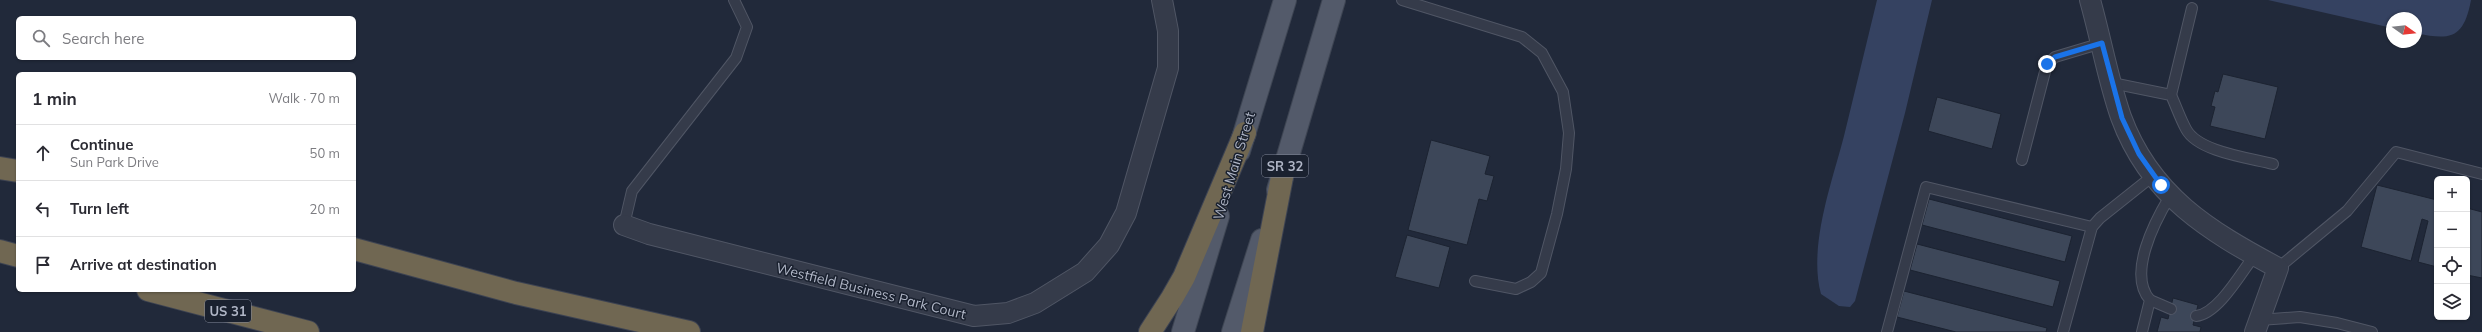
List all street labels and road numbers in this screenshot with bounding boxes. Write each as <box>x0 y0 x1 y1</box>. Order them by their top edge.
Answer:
street label: West Main Street <box>1209 110 1259 222</box>
road number: SR 32 <box>1262 155 1308 177</box>
street label: Westfield Business Park Court <box>774 259 968 323</box>
road number: US 31 <box>205 300 251 322</box>

